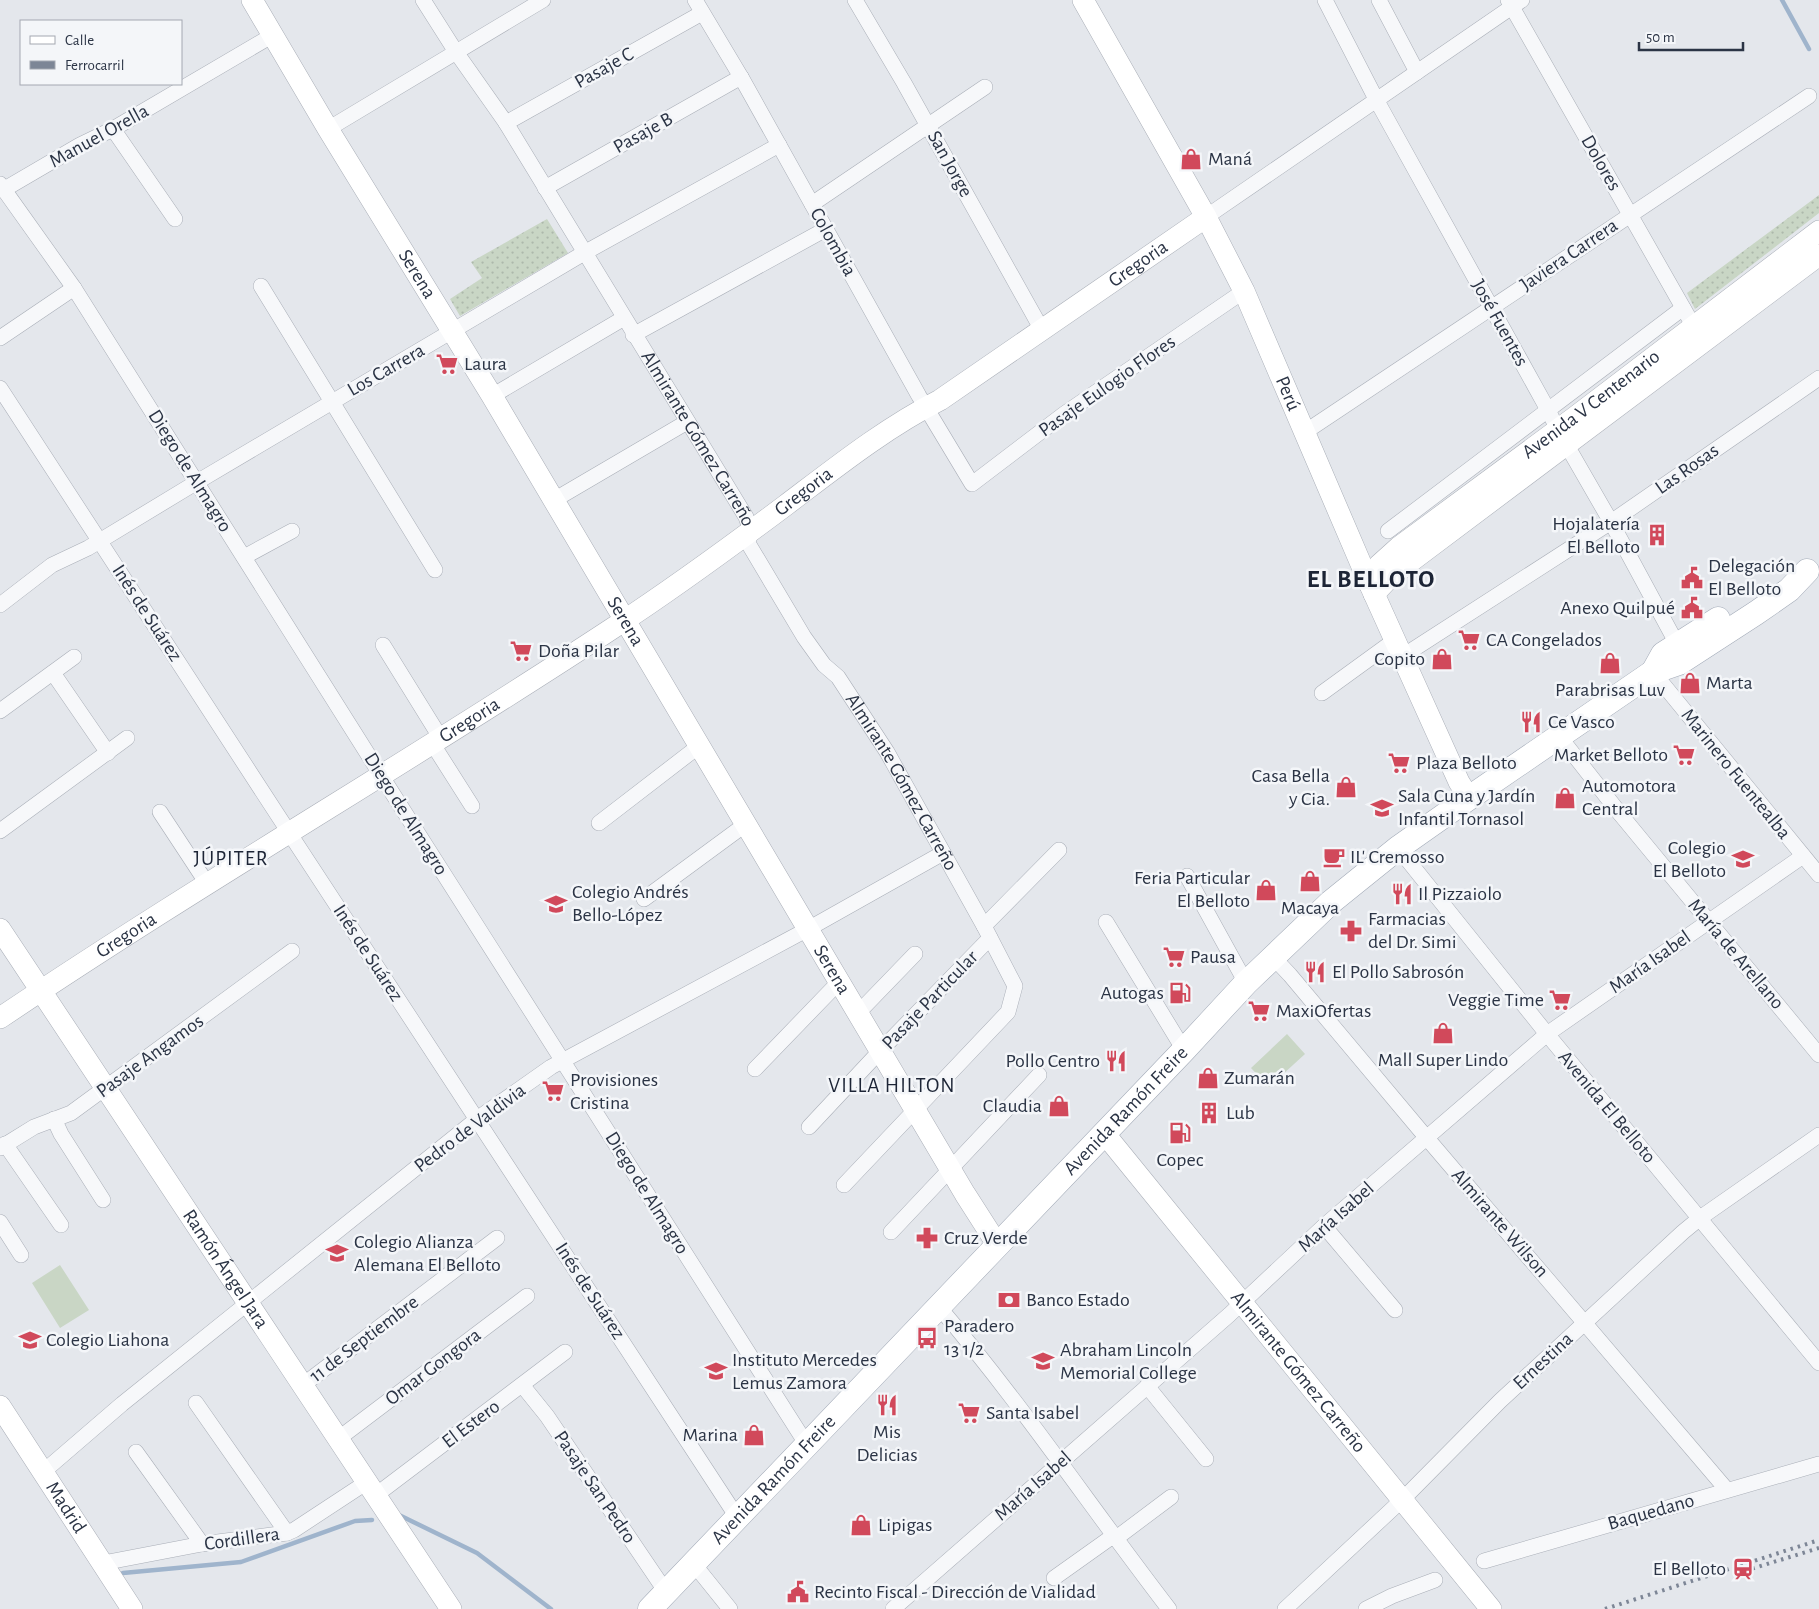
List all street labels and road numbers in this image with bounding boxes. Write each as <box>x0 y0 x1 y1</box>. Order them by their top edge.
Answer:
street label: Pasaje C <box>571 44 637 92</box>
street label: Manuel Orella <box>46 101 152 171</box>
street label: Pasaje B <box>610 109 676 157</box>
street label: San Jorge <box>924 127 976 201</box>
street label: Dolores <box>1577 132 1625 194</box>
street label: Colombia <box>806 204 860 280</box>
street label: Javiera Carrera <box>1516 215 1622 295</box>
street label: Gregoria <box>1105 236 1171 291</box>
street label: Serena <box>395 246 440 302</box>
street label: José Fuentes <box>1468 276 1532 370</box>
street label: Pasaje Eulogio Flores <box>1035 331 1179 441</box>
street label: Los Carrera <box>344 340 428 400</box>
street label: Avenida V Centenario <box>1518 346 1664 462</box>
street label: Almirante Gómez Carreño <box>637 347 758 529</box>
street label: Perú <box>1272 373 1304 414</box>
street label: Diego de Almagro <box>144 406 236 536</box>
street label: Las Rosas <box>1652 440 1722 498</box>
street label: Gregoria <box>771 463 836 520</box>
street label: Inés de Suárez <box>108 561 186 665</box>
street label: Serena <box>603 593 648 649</box>
street label: Almirante Gómez Carreño <box>842 690 961 874</box>
street label: Gregoria <box>436 694 503 747</box>
street label: Marinero Fuentealba <box>1677 705 1795 843</box>
street label: Diego de Almagro <box>360 749 452 879</box>
street label: María de Arellano <box>1684 895 1788 1013</box>
street label: Inés de Suárez <box>329 901 407 1005</box>
street label: Gregoria <box>93 909 160 962</box>
street label: María Isabel <box>1606 927 1694 997</box>
street label: Serena <box>810 942 854 998</box>
street label: Pasaje Particular <box>878 946 982 1053</box>
street label: Pasaje Angamos <box>93 1011 207 1101</box>
street label: Avenida Ramón Freire <box>1060 1042 1192 1179</box>
street label: Avenida El Belloto <box>1554 1047 1660 1167</box>
street label: Pedro de Valdivia <box>411 1080 529 1176</box>
street label: Diego de Almagro <box>601 1128 693 1258</box>
street label: Almirante Wilson <box>1448 1165 1552 1281</box>
street label: María Isabel <box>1294 1178 1378 1256</box>
street label: Ramón Ángel Jara <box>179 1206 272 1332</box>
street label: Inés de Suárez <box>551 1239 629 1343</box>
street label: Almirante Gómez Carreño <box>1227 1288 1370 1456</box>
street label: 11 de Septiembre <box>306 1292 422 1386</box>
street label: Omar Gongora <box>381 1325 485 1409</box>
street label: Ernestina <box>1509 1329 1577 1393</box>
street label: El Estero <box>438 1396 504 1452</box>
street label: Avenida Ramón Freire <box>708 1411 840 1548</box>
street label: Pasaje San Pedro <box>550 1427 640 1547</box>
street label: María Isabel <box>991 1447 1075 1525</box>
street label: Madrid <box>42 1478 90 1537</box>
street label: Baquedano <box>1605 1490 1697 1534</box>
street label: Cordillera <box>203 1524 281 1554</box>

